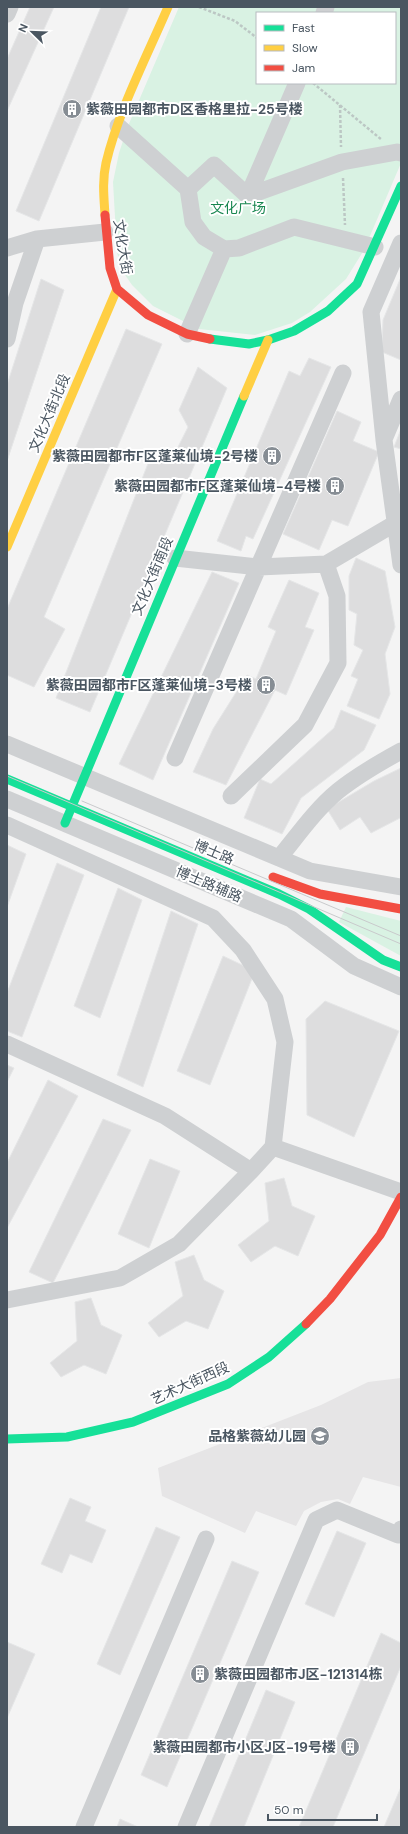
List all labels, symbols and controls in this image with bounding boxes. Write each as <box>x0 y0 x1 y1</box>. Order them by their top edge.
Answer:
north arrow <box>12 12 52 52</box>
legend <box>256 12 396 84</box>
text: Fast <box>292 20 315 36</box>
text: N <box>15 22 31 35</box>
text: Slow <box>292 40 318 56</box>
text: Jam <box>292 60 315 76</box>
building icon: 紫薇田园都市D区香格里拉-25号楼 <box>61 98 83 120</box>
place label: 紫薇田园都市D区香格里拉-25号楼 <box>86 100 303 118</box>
park label: 文化广场 <box>210 199 266 217</box>
street label: 文化大街 <box>110 218 136 276</box>
street label: 文化大街北段 <box>24 371 74 455</box>
building icon: 紫薇田园都市F区蓬莱仙境-2号楼 <box>261 445 283 467</box>
place label: 紫薇田园都市F区蓬莱仙境-2号楼 <box>52 447 258 465</box>
building icon: 紫薇田园都市F区蓬莱仙境-4号楼 <box>324 475 346 497</box>
place label: 紫薇田园都市F区蓬莱仙境-4号楼 <box>114 477 321 495</box>
street label: 文化大街南段 <box>127 534 177 618</box>
building icon: 紫薇田园都市F区蓬莱仙境-3号楼 <box>255 674 277 696</box>
place label: 紫薇田园都市F区蓬莱仙境-3号楼 <box>46 676 252 694</box>
street label: 博士路 <box>191 836 237 868</box>
street label: 博士路辅路 <box>173 862 245 906</box>
street label: 艺术大街西段 <box>148 1358 232 1408</box>
school or university icon: 品格紫薇幼儿园 <box>309 1425 331 1447</box>
place label: 品格紫薇幼儿园 <box>208 1427 306 1445</box>
building icon: 紫薇田园都市J区-121314栋 <box>189 1663 211 1685</box>
place label: 紫薇田园都市J区-121314栋 <box>214 1665 382 1683</box>
building icon: 紫薇田园都市小区J区-19号楼 <box>339 1736 361 1758</box>
place label: 紫薇田园都市小区J区-19号楼 <box>152 1738 336 1756</box>
scale bar <box>268 1796 377 1822</box>
text: 50 m <box>274 1802 303 1818</box>

